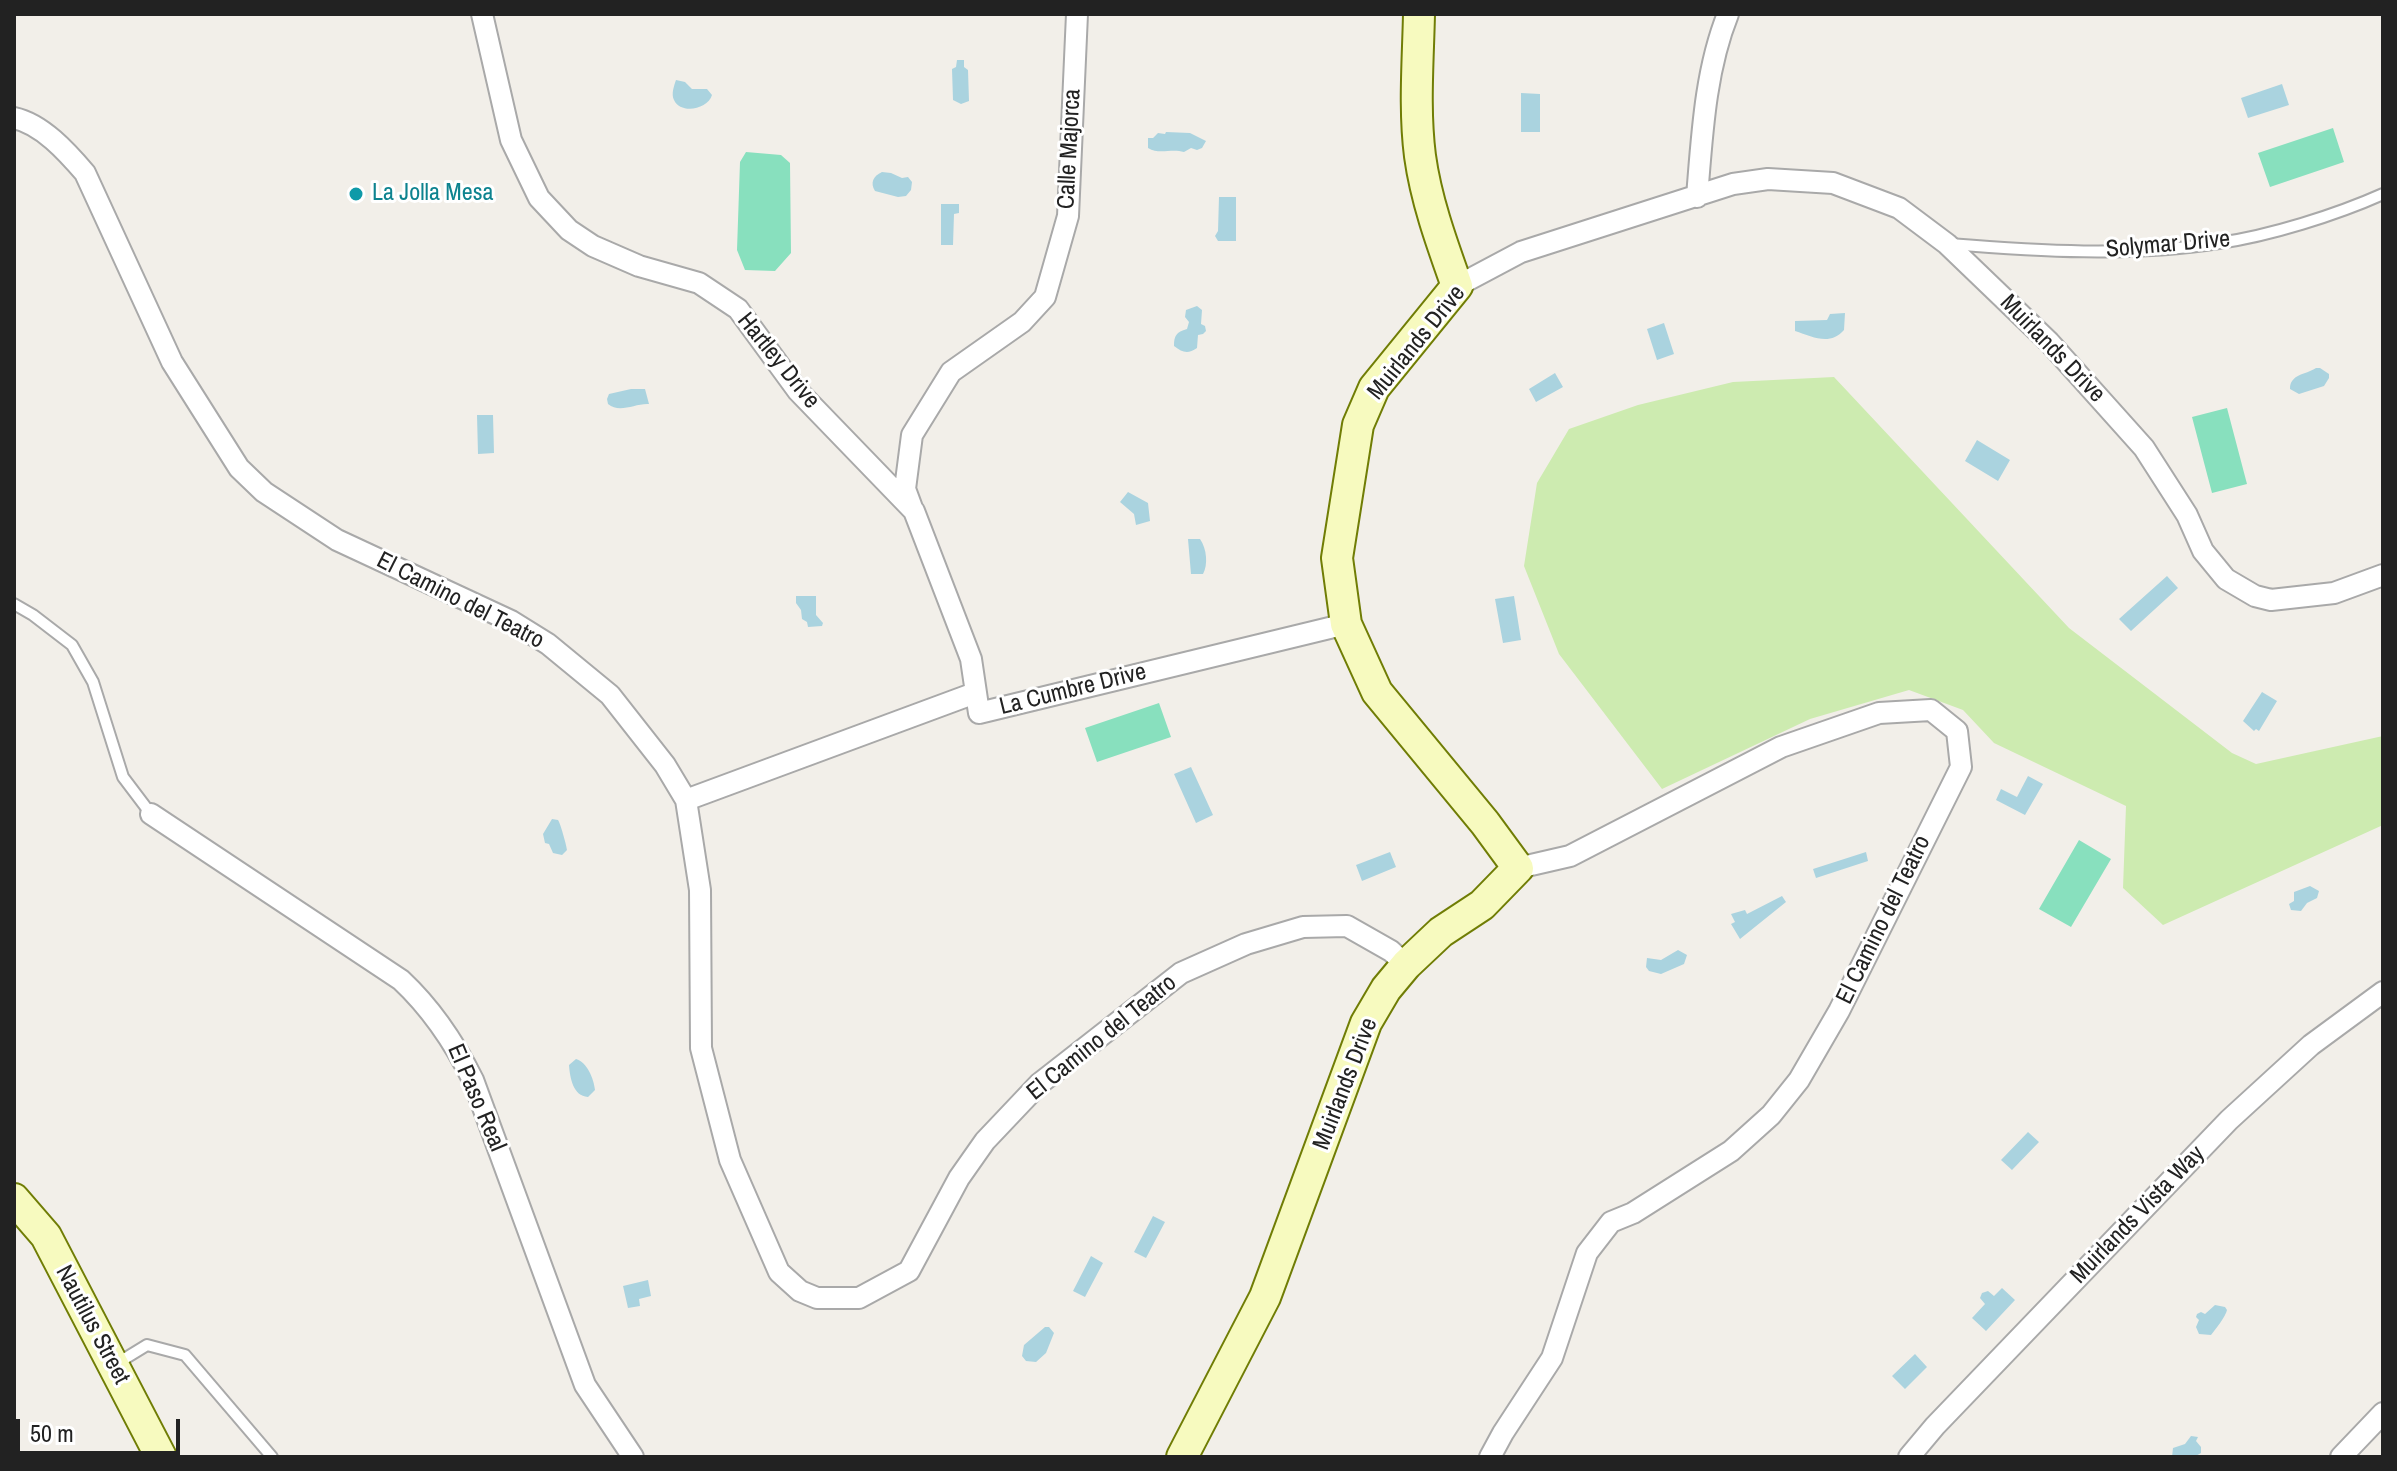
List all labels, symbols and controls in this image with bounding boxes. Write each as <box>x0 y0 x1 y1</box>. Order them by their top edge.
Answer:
street label: Calle Majorca <box>1052 88 1088 210</box>
place label: La Jolla Mesa <box>372 180 493 208</box>
marker: La Jolla Mesa <box>347 185 365 203</box>
street label: Solymar Drive <box>2105 225 2231 265</box>
street label: Muirlands Drive <box>1362 280 1472 406</box>
street label: Muirlands Drive <box>1993 289 2111 409</box>
street label: Hartley Drive <box>731 307 825 415</box>
street label: El Camino del Teatro <box>372 546 548 656</box>
street label: La Cumbre Drive <box>997 658 1149 722</box>
street label: El Camino del Teatro <box>1831 831 1937 1009</box>
street label: El Camino del Teatro <box>1022 969 1182 1107</box>
street label: Muirlands Drive <box>1308 1014 1384 1154</box>
street label: El Paso Real <box>441 1040 511 1156</box>
street label: Muirlands Vista Way <box>2065 1140 2211 1290</box>
street label: Nautilus Street <box>49 1261 135 1389</box>
scale bar <box>20 1403 184 1453</box>
text: 50 m <box>30 1417 74 1449</box>

